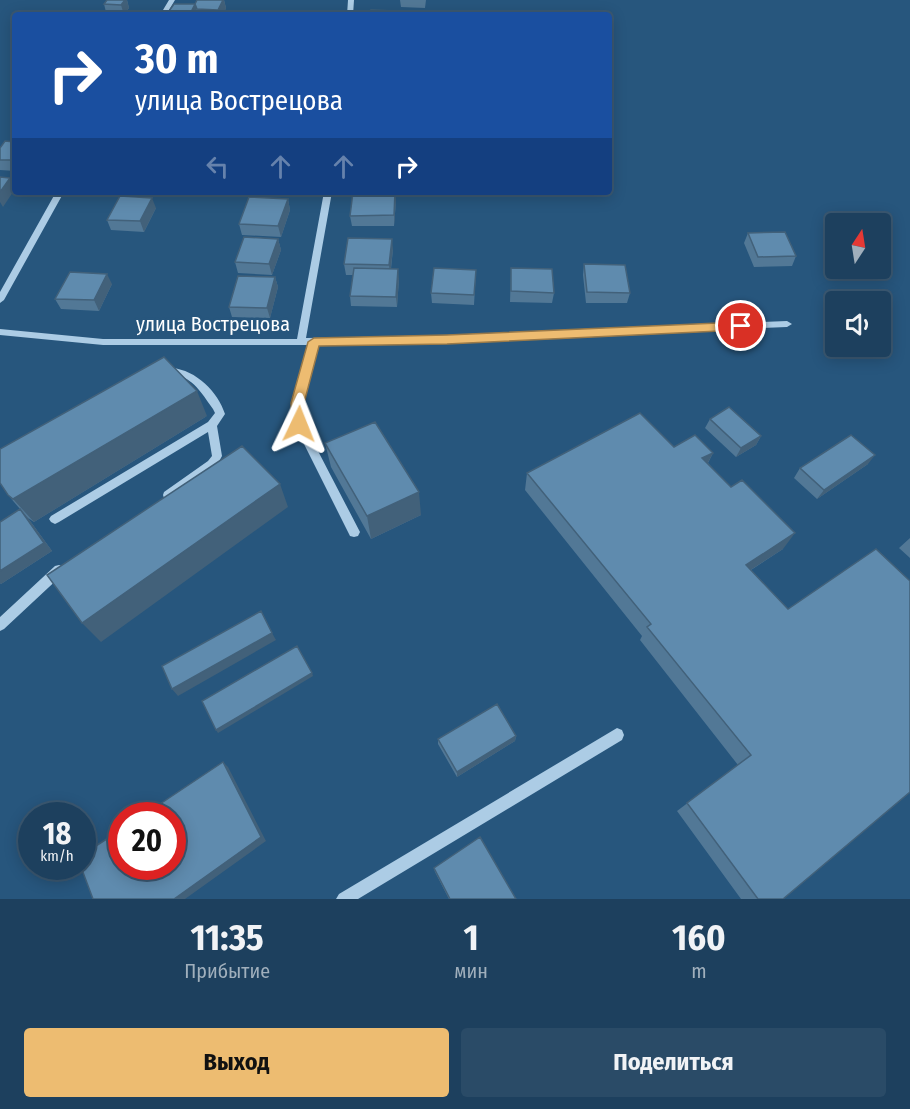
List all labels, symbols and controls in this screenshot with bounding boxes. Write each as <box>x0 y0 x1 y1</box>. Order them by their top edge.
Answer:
text: 30 m <box>135 34 219 84</box>
icon: right <box>36 36 114 114</box>
text: улица Вострецова <box>135 85 343 117</box>
icon: left <box>201 150 234 183</box>
icon: ahead <box>264 150 297 183</box>
icon: ahead <box>327 150 360 183</box>
icon: right <box>390 150 423 183</box>
north arrow <box>825 213 891 279</box>
map controls <box>825 213 891 357</box>
button: sound <box>825 291 891 357</box>
pin <box>715 300 766 351</box>
icon: arrive <box>724 309 757 342</box>
street label: улица Вострецова <box>136 312 290 336</box>
position arrow <box>267 392 331 456</box>
speed limit sign: 20 <box>108 802 186 880</box>
text: 18 <box>43 816 71 852</box>
text: km/h <box>40 847 74 865</box>
text: 11:35 <box>190 916 264 960</box>
text: 1 <box>463 916 479 960</box>
text: 160 <box>672 916 726 960</box>
text: Прибытие <box>184 959 270 983</box>
text: мин <box>454 959 488 983</box>
text: m <box>691 959 707 983</box>
button: Выход <box>24 1028 449 1097</box>
button: Поделиться <box>461 1028 886 1097</box>

